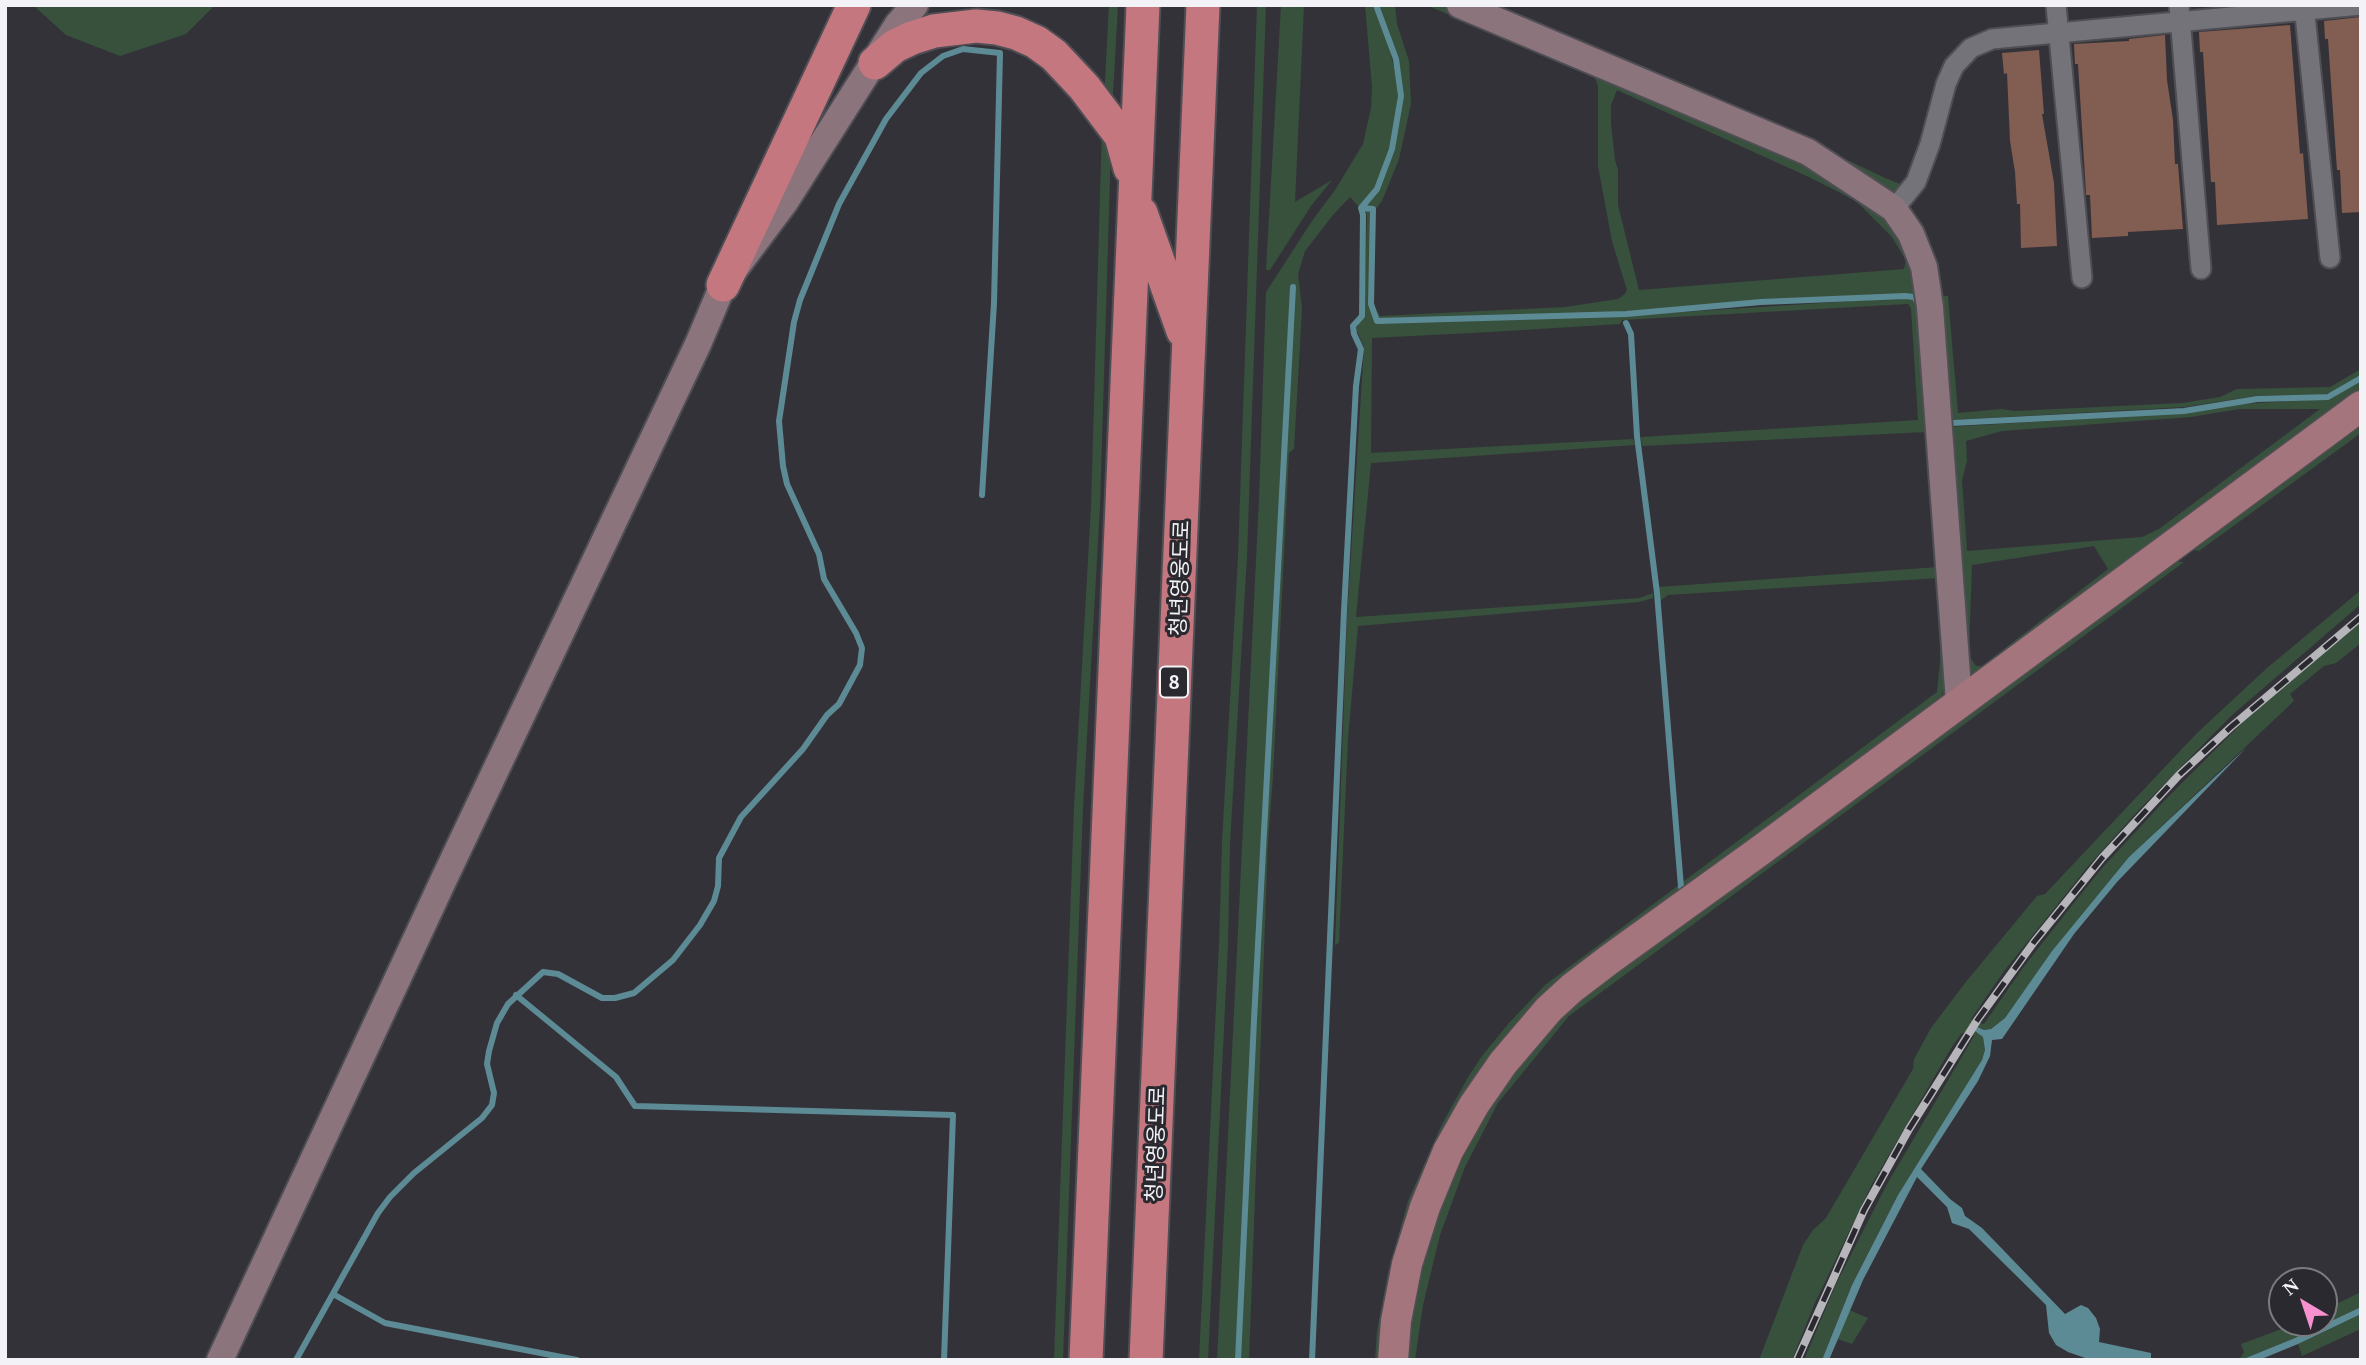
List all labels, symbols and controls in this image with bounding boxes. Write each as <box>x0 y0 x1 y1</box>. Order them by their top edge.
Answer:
street label: 청년영웅도로 <box>1164 520 1194 636</box>
road number: 8 <box>1160 666 1188 698</box>
street label: 청년영웅도로 <box>1140 1086 1170 1202</box>
north arrow <box>2268 1267 2338 1337</box>
text: N <box>2279 1274 2303 1299</box>

